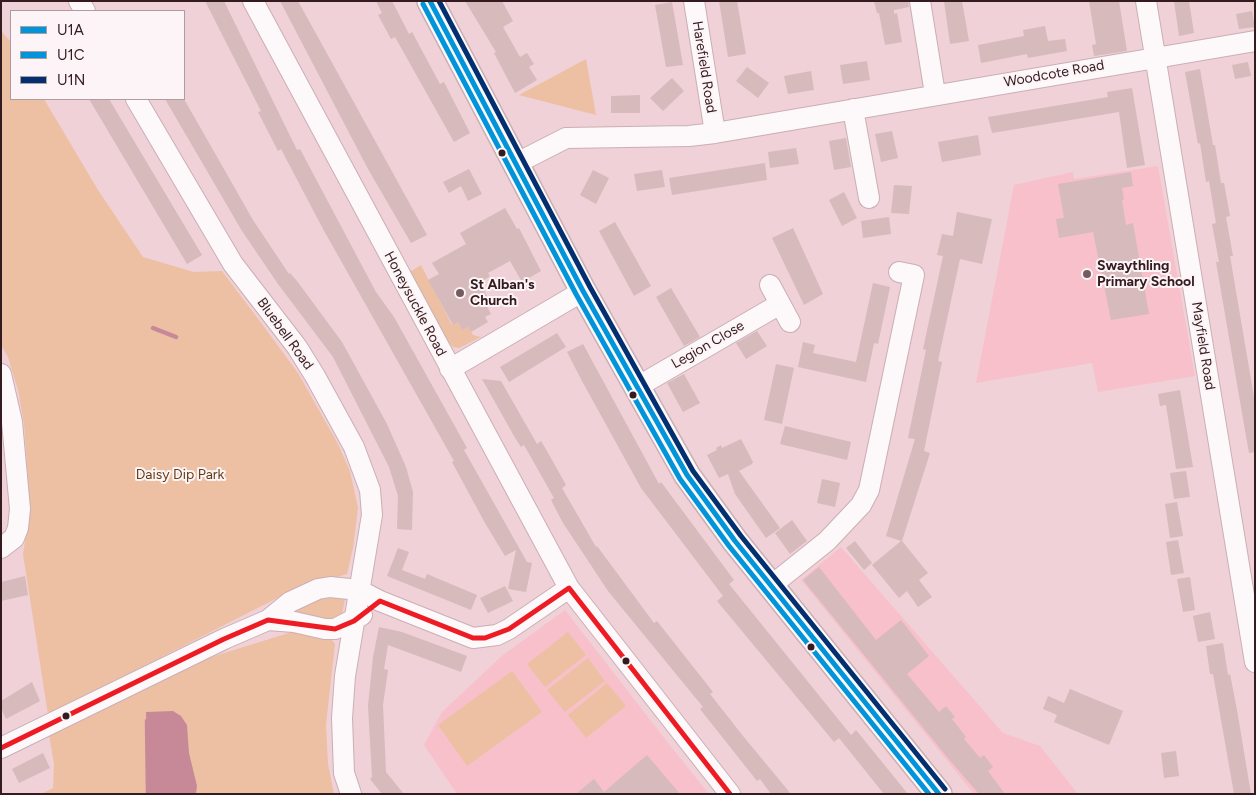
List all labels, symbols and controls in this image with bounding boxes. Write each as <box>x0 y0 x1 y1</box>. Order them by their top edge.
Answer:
legend <box>10 10 185 100</box>
street label: Harefield Road <box>688 20 720 114</box>
text: U1A <box>57 21 84 39</box>
text: U1C <box>57 46 85 64</box>
street label: Woodcote Road <box>1003 57 1105 91</box>
text: U1N <box>57 71 85 89</box>
unlabelled marker <box>497 148 507 158</box>
street label: Honeysuckle Road <box>380 249 450 359</box>
place label: Swaythling Primary School <box>1097 258 1195 290</box>
marker: Swaythling Primary School <box>1081 268 1093 280</box>
place label: St Alban's Church <box>470 277 535 310</box>
marker: St Alban's Church <box>454 287 466 299</box>
street label: Bluebell Road <box>253 295 317 373</box>
street label: Mayfield Road <box>1188 301 1218 391</box>
street label: Legion Close <box>669 317 747 373</box>
unlabelled marker <box>628 390 638 400</box>
park label: Daisy Dip Park <box>136 467 224 483</box>
unlabelled marker <box>806 642 816 652</box>
unlabelled marker <box>621 656 631 666</box>
unlabelled marker <box>61 711 71 721</box>

